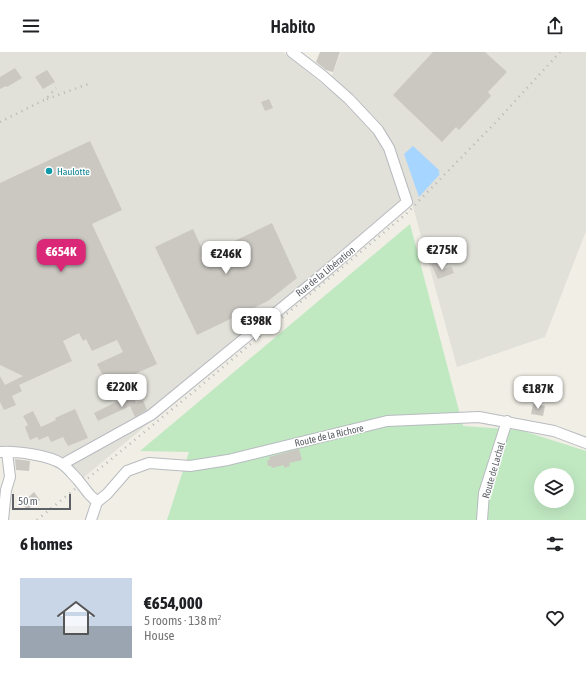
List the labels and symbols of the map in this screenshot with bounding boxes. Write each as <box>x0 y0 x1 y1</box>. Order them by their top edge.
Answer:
marker: Haulotte <box>44 166 54 176</box>
place label: Haulotte <box>57 166 90 177</box>
pin: €275K <box>414 237 470 271</box>
pin: €654K <box>33 239 89 273</box>
pin: €246K <box>198 241 254 275</box>
street label: Rue de la Libération <box>294 244 357 299</box>
pin: €398K <box>228 308 284 342</box>
pin: €220K <box>94 374 150 408</box>
pin: €187K <box>510 376 566 410</box>
street label: Route de la Richore <box>293 422 365 449</box>
street label: Route de Lachal <box>480 440 507 500</box>
scale bar <box>12 492 71 511</box>

